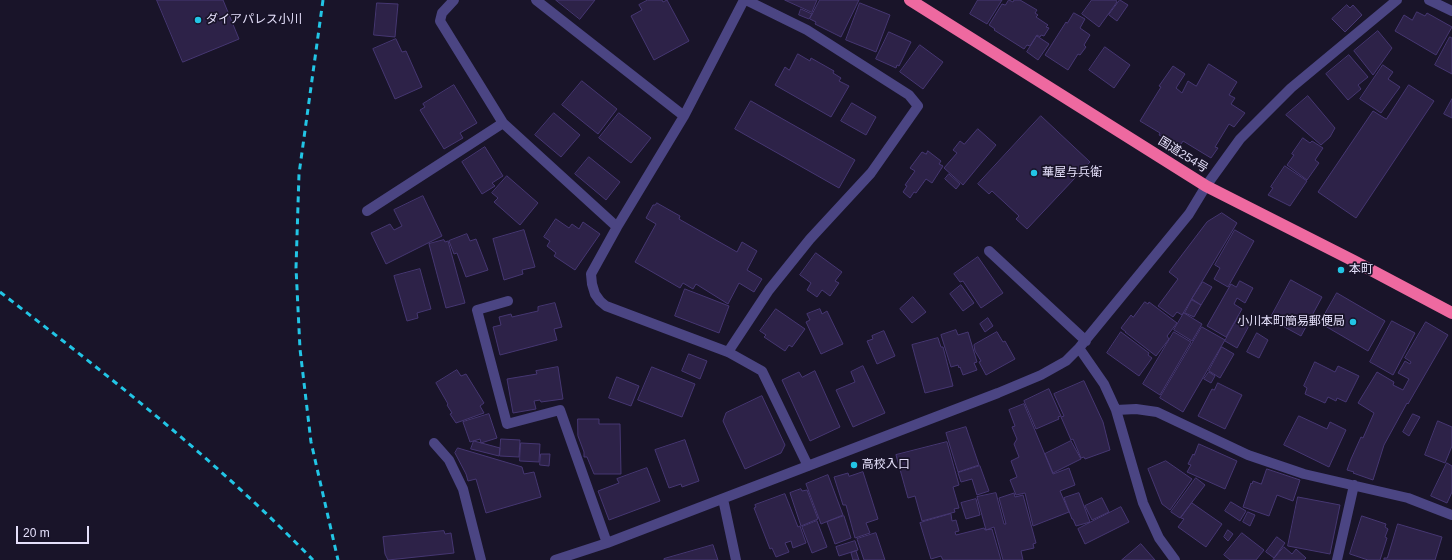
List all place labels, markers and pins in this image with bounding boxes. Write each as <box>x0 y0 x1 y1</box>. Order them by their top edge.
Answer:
place label: ダイアパレス小川 <box>206 13 302 27</box>
marker: ダイアパレス小川 <box>193 15 203 25</box>
place label: 華屋与兵衛 <box>1042 166 1102 180</box>
marker: 華屋与兵衛 <box>1029 168 1039 178</box>
place label: 本町 <box>1349 263 1373 277</box>
marker: 本町 <box>1336 265 1346 275</box>
place label: 小川本町簡易郵便局 <box>1237 315 1345 329</box>
marker: 小川本町簡易郵便局 <box>1348 317 1358 327</box>
place label: 高校入口 <box>862 458 910 472</box>
marker: 高校入口 <box>849 460 859 470</box>

